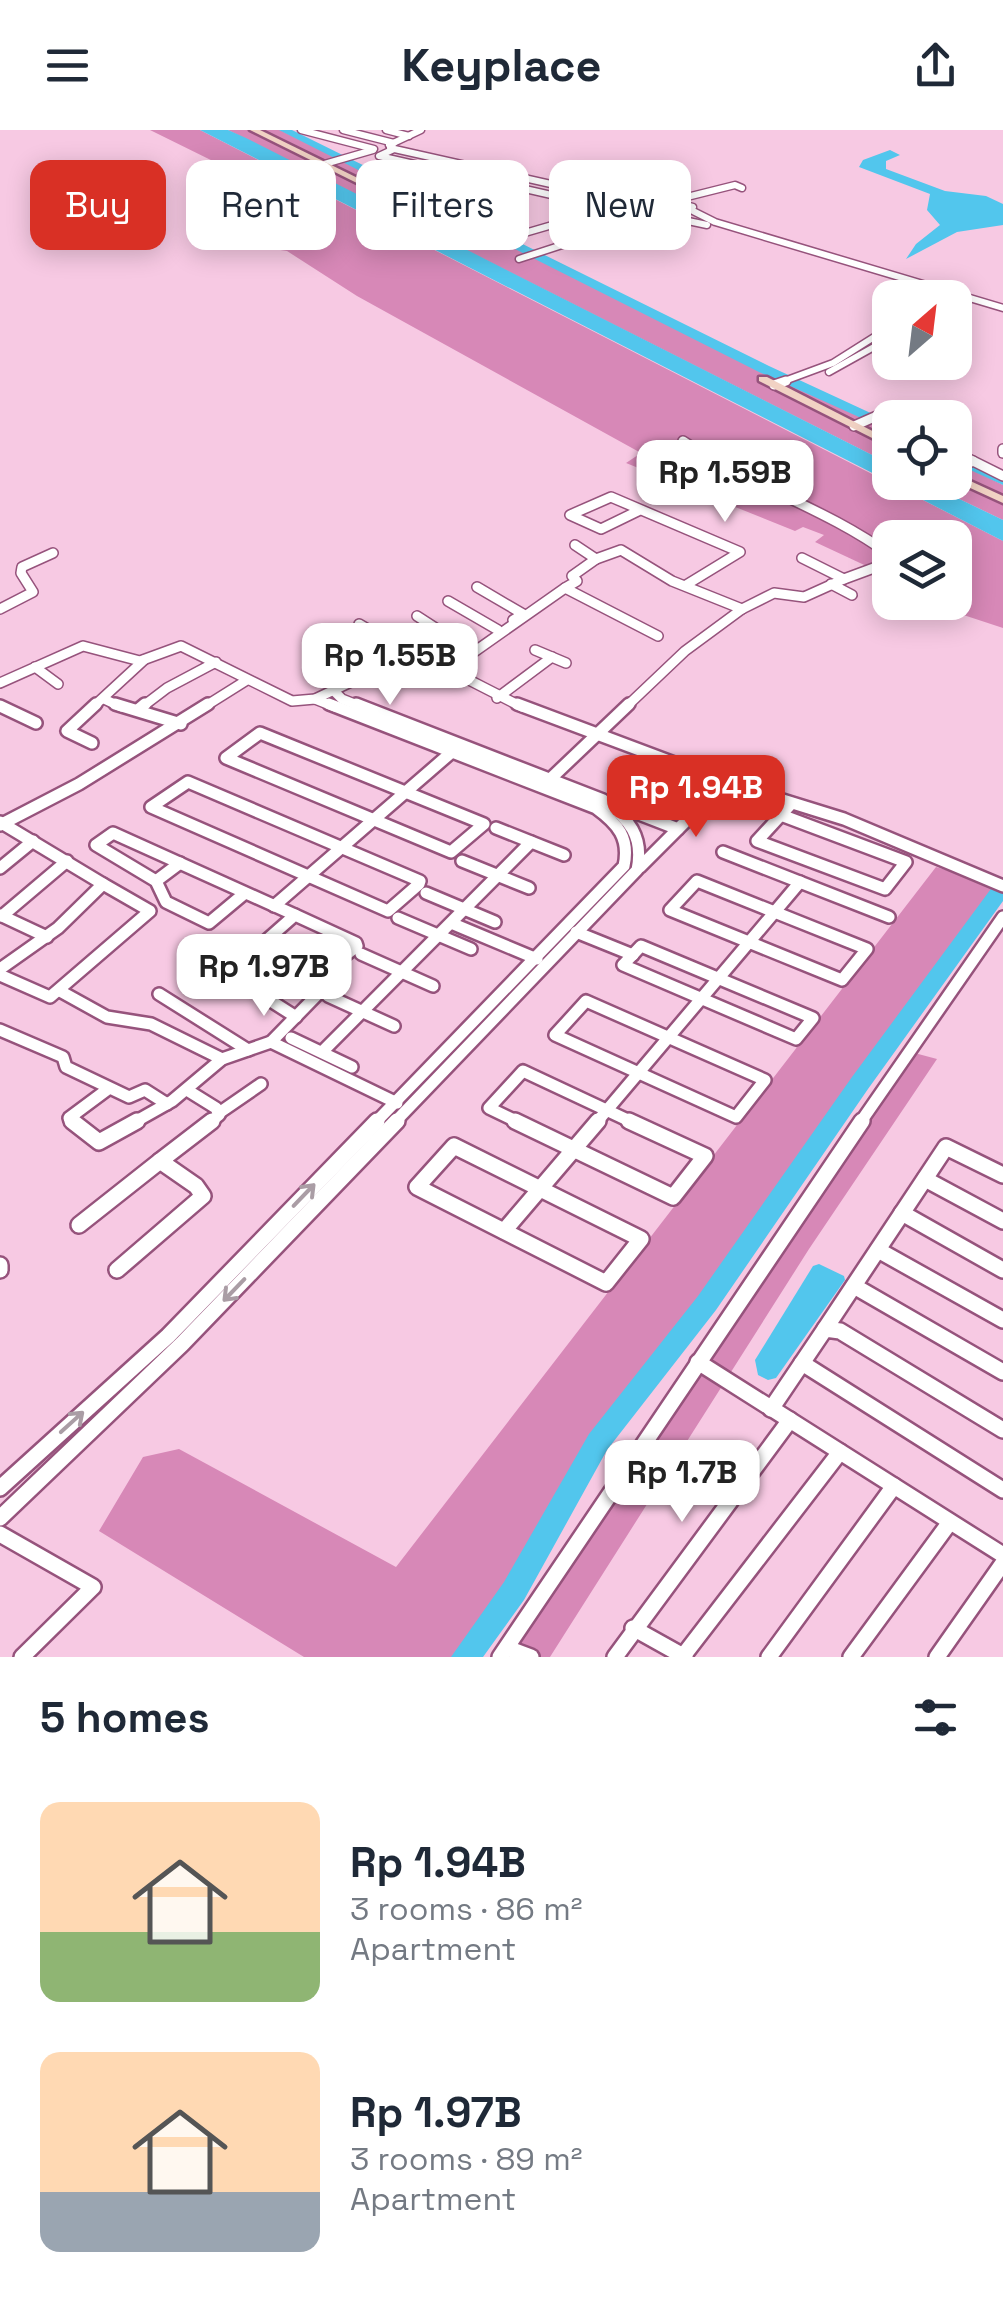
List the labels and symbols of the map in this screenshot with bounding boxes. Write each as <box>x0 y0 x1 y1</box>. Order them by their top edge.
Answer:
north arrow <box>872 280 972 380</box>
pin: Rp 1.59B <box>622 440 828 525</box>
pin: Rp 1.55B <box>287 623 493 708</box>
pin: Rp 1.94B <box>593 755 799 840</box>
pin: Rp 1.97B <box>161 934 367 1019</box>
one-way arrow <box>292 1183 315 1208</box>
one-way arrow <box>222 1278 246 1302</box>
one-way arrow <box>59 1411 84 1434</box>
pin: Rp 1.7B <box>590 1440 774 1525</box>

